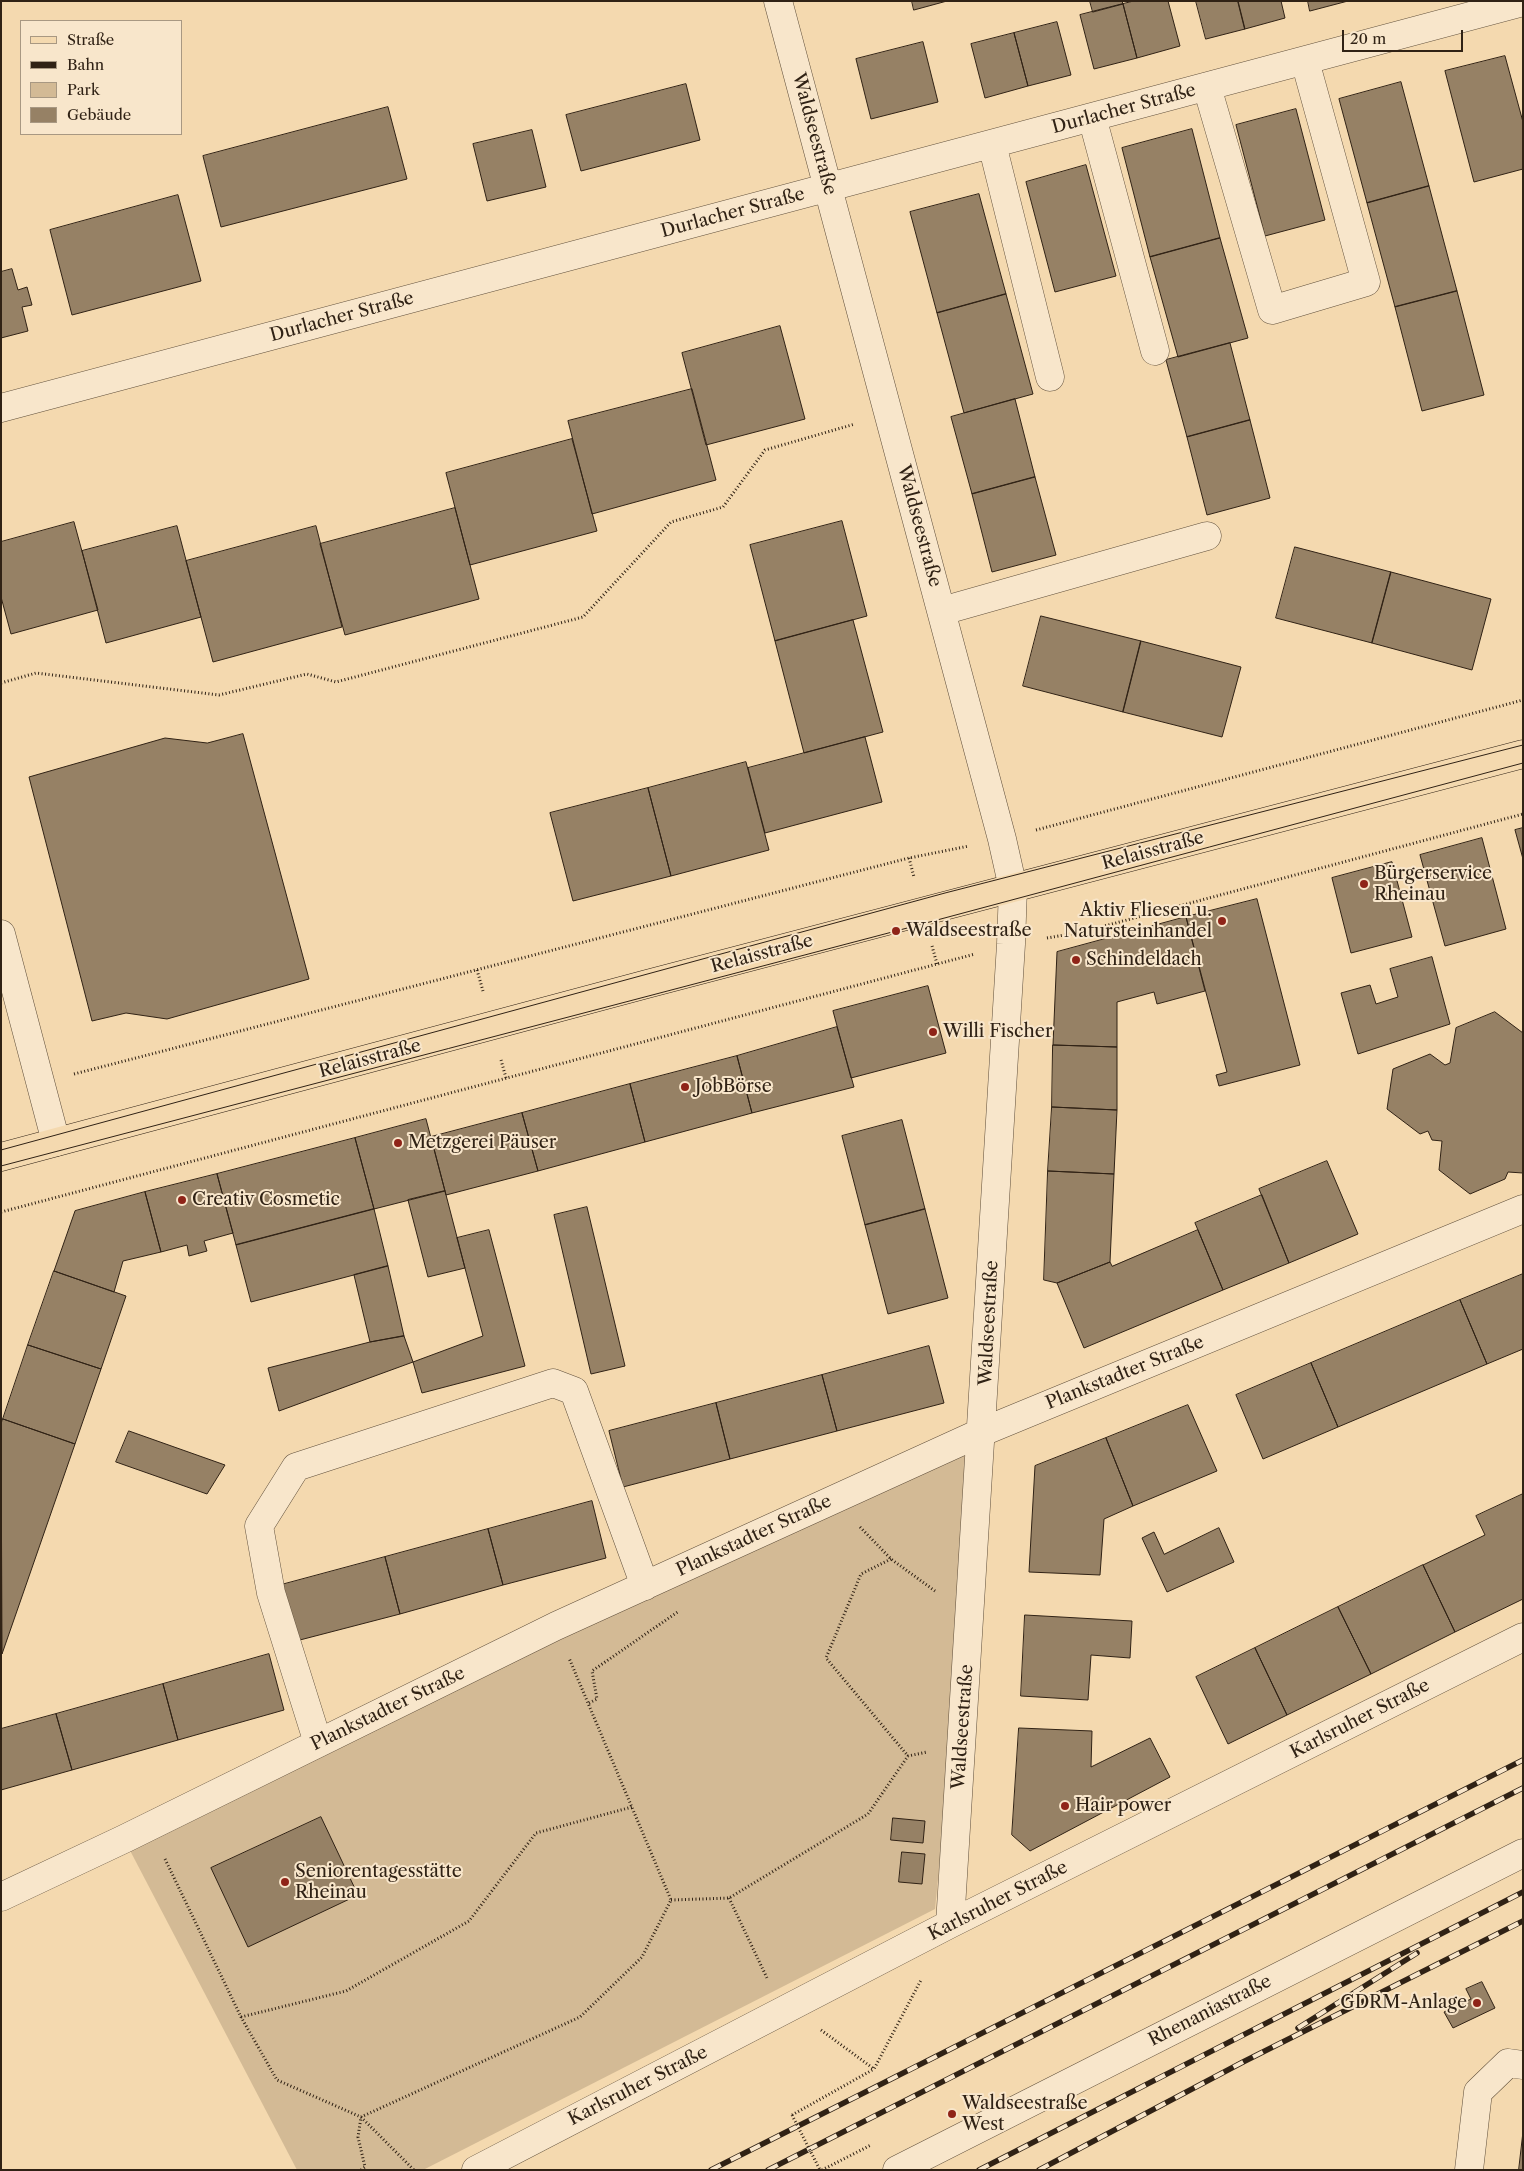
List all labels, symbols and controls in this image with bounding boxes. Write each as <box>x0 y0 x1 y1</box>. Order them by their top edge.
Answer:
legend <box>20 20 182 135</box>
scale bar <box>1344 20 1465 52</box>
text: 20 m <box>1350 29 1386 48</box>
text: Straße <box>67 30 114 49</box>
text: Bahn <box>67 55 104 74</box>
street label: Waldseestraße <box>787 71 841 197</box>
street label: Durlacher Straße <box>1050 79 1198 139</box>
text: Park <box>67 80 100 99</box>
text: Gebäude <box>67 105 131 124</box>
street label: Durlacher Straße <box>659 183 807 243</box>
street label: Durlacher Straße <box>268 287 416 347</box>
street label: Waldseestraße <box>892 463 946 589</box>
street label: Relaisstraße <box>1099 827 1207 875</box>
place label: Bürgerservice Rheinau <box>1374 863 1492 906</box>
marker: Bürgerservice Rheinau <box>1358 878 1370 890</box>
place label: Aktiv Fliesen u. Natursteinhandel <box>1064 900 1212 942</box>
marker: Aktiv Fliesen u. Natursteinhandel <box>1216 915 1228 927</box>
place label: Waldseestraße <box>906 920 1032 942</box>
marker: Waldseestraße <box>890 925 902 937</box>
street label: Relaisstraße <box>708 930 816 978</box>
place label: Schindeldach <box>1086 949 1202 971</box>
marker: Schindeldach <box>1070 954 1082 966</box>
place label: Willi Fischer <box>943 1021 1052 1043</box>
marker: Willi Fischer <box>927 1026 939 1038</box>
street label: Relaisstraße <box>316 1035 424 1083</box>
place label: JobBörse <box>695 1076 772 1098</box>
marker: JobBörse <box>679 1081 691 1093</box>
place label: Metzgerei Päuser <box>408 1132 556 1154</box>
marker: Metzgerei Päuser <box>392 1137 404 1149</box>
place label: Creativ Cosmetic <box>192 1189 340 1211</box>
marker: Creativ Cosmetic <box>176 1194 188 1206</box>
street label: Waldseestraße <box>975 1260 1003 1386</box>
street label: Plankstadter Straße <box>1043 1331 1207 1415</box>
street label: Plankstadter Straße <box>673 1491 835 1581</box>
street label: Plankstadter Straße <box>308 1662 468 1756</box>
street label: Waldseestraße <box>948 1664 978 1790</box>
street label: Karlsruher Straße <box>1287 1675 1433 1763</box>
place label: Hair power <box>1075 1795 1171 1817</box>
marker: Hair power <box>1059 1800 1071 1812</box>
street label: Karlsruher Straße <box>925 1857 1071 1945</box>
place label: Seniorentagesstätte Rheinau <box>295 1861 462 1904</box>
marker: Seniorentagesstätte Rheinau <box>279 1876 291 1888</box>
street label: Rhenaniastraße <box>1145 1971 1275 2051</box>
place label: GDRM-Anlage <box>1340 1992 1467 2014</box>
marker: GDRM-Anlage <box>1471 1997 1483 2009</box>
street label: Karlsruher Straße <box>565 2042 711 2130</box>
place label: Waldseestraße West <box>962 2093 1088 2136</box>
marker: Waldseestraße West <box>946 2108 958 2120</box>

